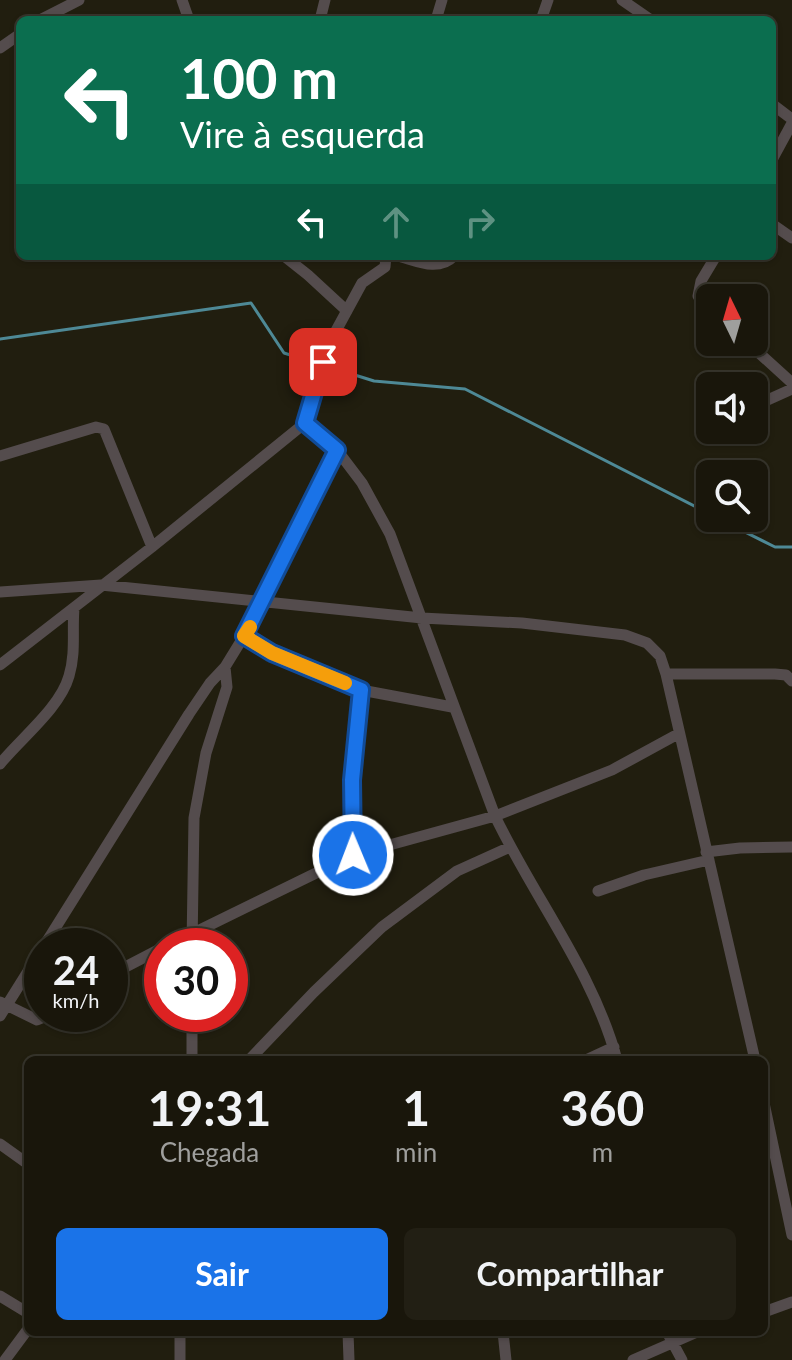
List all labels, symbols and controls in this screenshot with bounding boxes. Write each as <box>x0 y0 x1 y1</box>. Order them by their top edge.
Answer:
text: 100 m <box>180 44 338 111</box>
icon: left <box>48 48 152 152</box>
text: Vire à esquerda <box>180 112 425 156</box>
icon: left <box>290 200 334 244</box>
icon: ahead <box>374 200 418 244</box>
icon: right <box>458 200 502 244</box>
north arrow <box>696 284 768 356</box>
map controls <box>696 284 768 532</box>
pin <box>289 328 357 396</box>
icon: arrive <box>301 340 345 384</box>
button: sound <box>696 372 768 444</box>
button: search <box>696 460 768 532</box>
position arrow <box>311 813 395 897</box>
speed limit sign: 30 <box>144 928 248 1032</box>
text: 24 <box>53 946 99 994</box>
text: km/h <box>53 988 99 1012</box>
text: 19:31 <box>148 1079 271 1136</box>
text: 1 <box>402 1079 430 1136</box>
text: 360 <box>561 1079 644 1136</box>
text: Chegada <box>160 1136 259 1168</box>
text: min <box>395 1136 437 1168</box>
text: m <box>592 1136 613 1168</box>
button: Sair <box>56 1228 388 1320</box>
button: Compartilhar <box>404 1228 736 1320</box>

